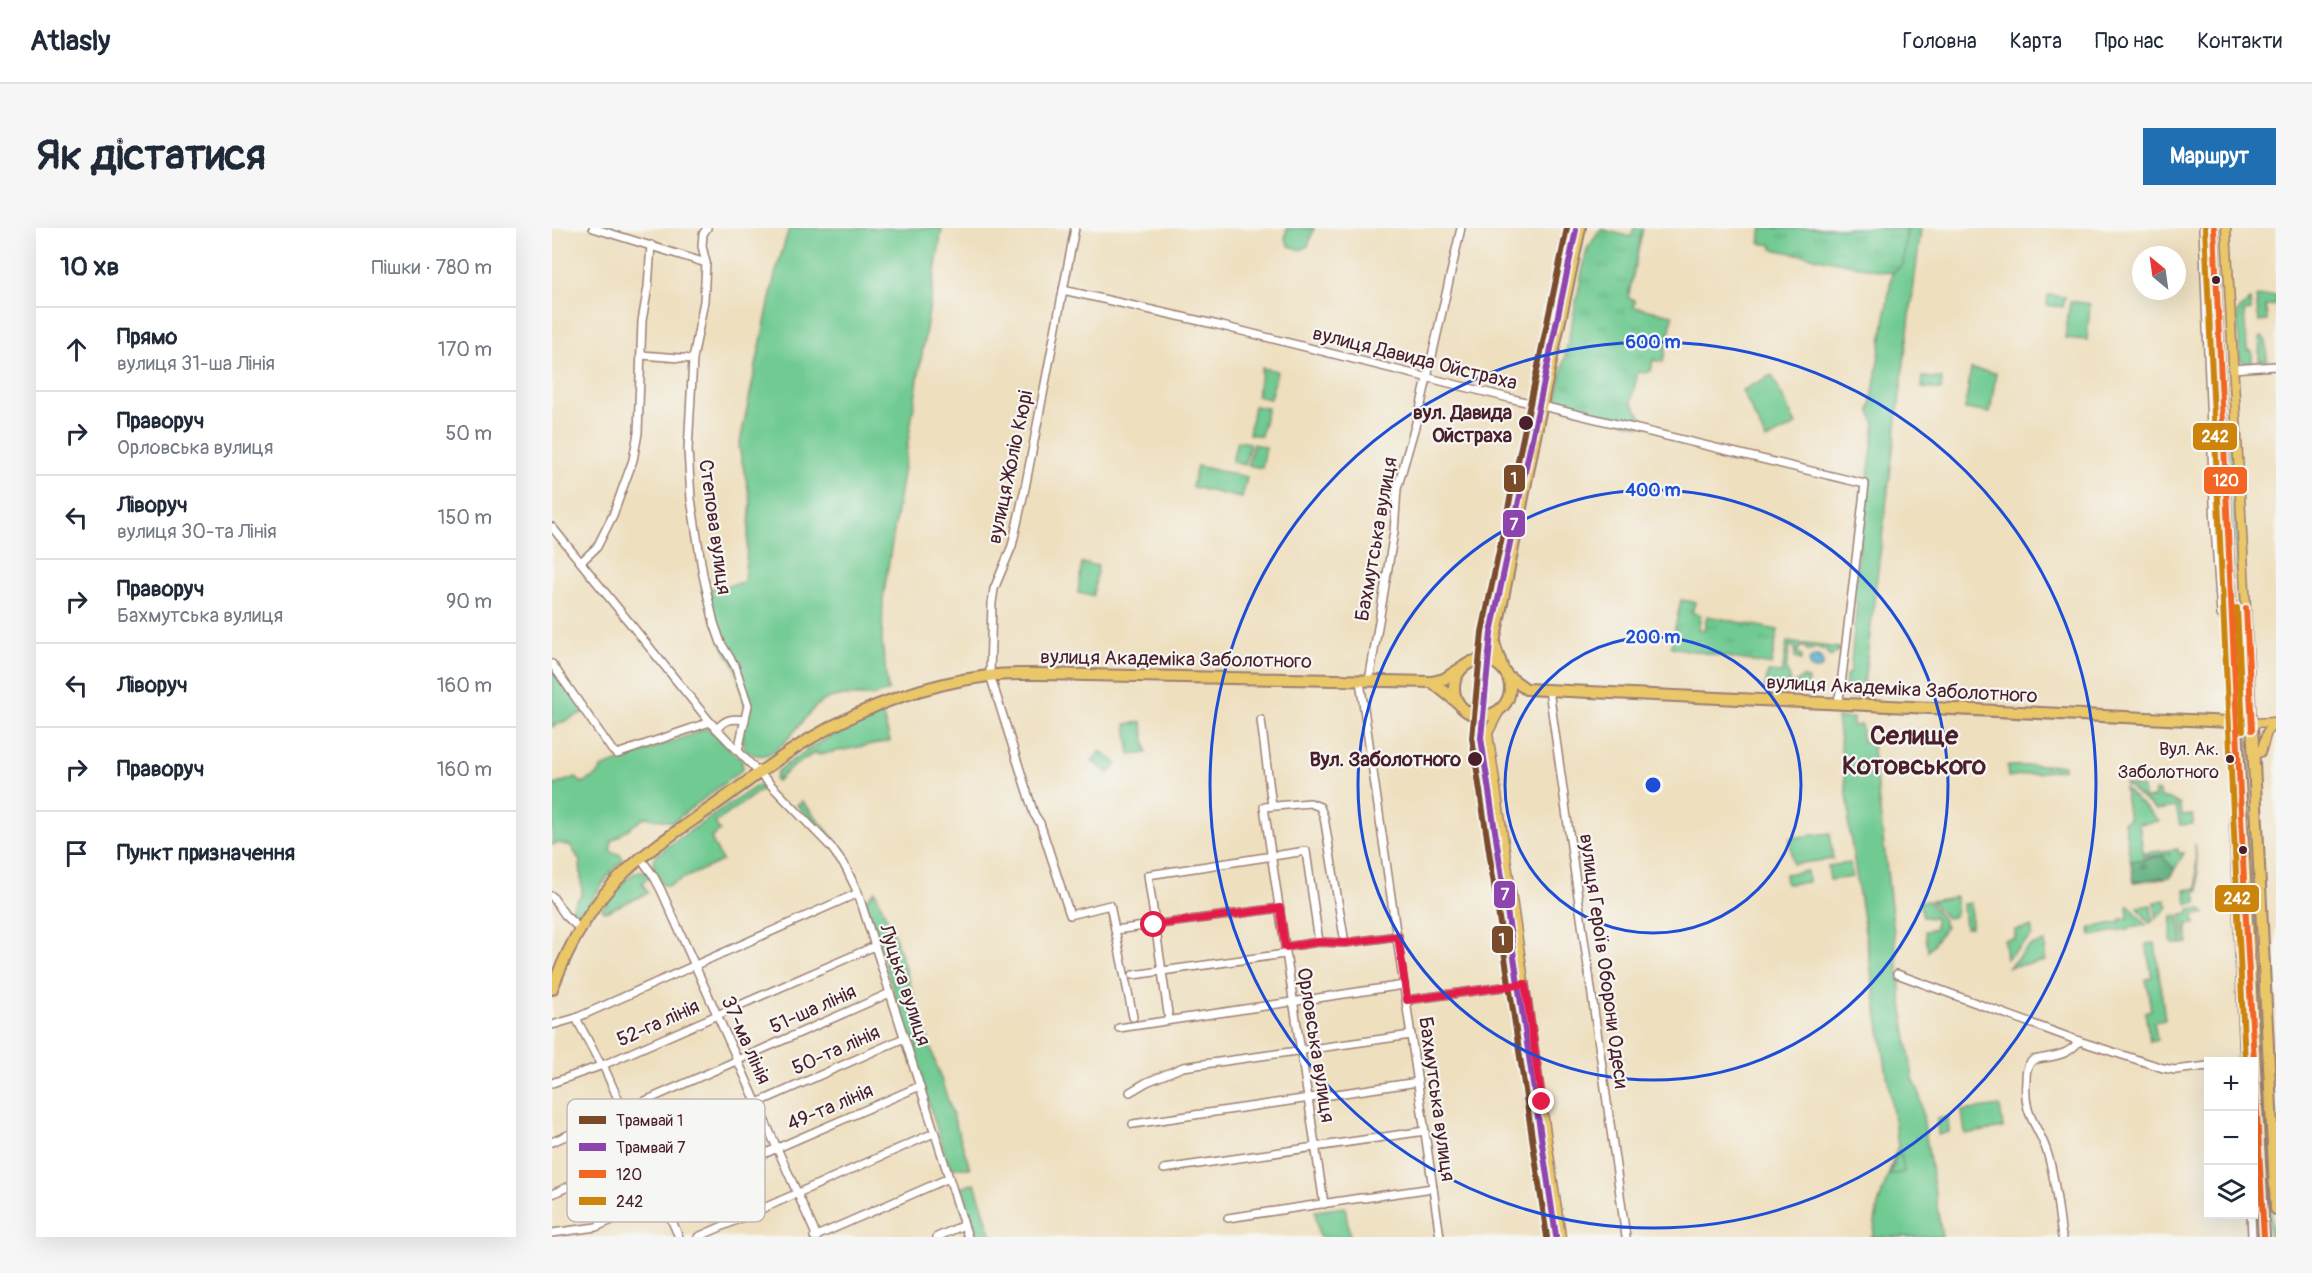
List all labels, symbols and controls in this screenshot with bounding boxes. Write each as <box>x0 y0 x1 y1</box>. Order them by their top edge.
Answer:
text: Atlasly <box>30 24 110 59</box>
text: Головна <box>1903 28 1977 55</box>
text: Карта <box>2010 28 2062 55</box>
text: Про нас <box>2095 28 2164 55</box>
text: Контакти <box>2197 28 2282 55</box>
button: Маршрут <box>2143 128 2276 185</box>
text: Як дістатися <box>36 130 266 182</box>
north arrow <box>2132 246 2186 300</box>
text: 10 хв <box>60 251 119 283</box>
text: Пішки · 780 m <box>372 255 492 280</box>
unlabelled marker <box>2210 274 2222 286</box>
street label: вулиця Давида Ойстраха <box>1310 320 1520 396</box>
text: Прямо <box>117 323 177 351</box>
text: 600 m <box>1626 331 1680 354</box>
icon: ahead <box>60 333 93 366</box>
text: 170 m <box>438 337 492 362</box>
text: вулиця 31-ша Лінія <box>117 351 275 376</box>
street label: вулиця Жоліо Кюрі <box>982 388 1038 546</box>
place label: вул. Давида Ойстраха <box>1413 400 1512 448</box>
text: Праворуч <box>117 407 204 435</box>
marker: вул. Давида Ойстраха <box>1517 414 1535 432</box>
icon: right <box>60 417 93 450</box>
text: 50 m <box>445 421 492 446</box>
line badge: 242 <box>2192 422 2238 451</box>
text: 242 <box>2201 427 2229 447</box>
text: Орловська вулиця <box>117 435 273 460</box>
street label: Бахмутська вулиця <box>1349 455 1403 623</box>
street label: Степова вулиця <box>693 458 737 596</box>
line badge: 1 <box>1503 464 1526 493</box>
line badge: 120 <box>2203 466 2248 495</box>
text: 1 <box>1511 469 1517 489</box>
text: 120 <box>2213 471 2239 491</box>
text: 400 m <box>1626 479 1680 502</box>
text: Ліворуч <box>117 491 188 519</box>
icon: left <box>60 501 93 534</box>
text: 150 m <box>438 505 492 530</box>
line badge: 7 <box>1502 509 1526 538</box>
text: 7 <box>1510 515 1519 535</box>
text: вулиця 30-та Лінія <box>117 519 277 544</box>
text: Праворуч <box>117 575 204 603</box>
icon: right <box>60 585 93 618</box>
text: 90 m <box>446 589 492 614</box>
text: Бахмутська вулиця <box>117 603 283 628</box>
text: 200 m <box>1626 626 1680 649</box>
street label: вулиця Академіка Заболотного <box>1040 644 1312 674</box>
icon: left <box>60 669 93 702</box>
street label: вулиця Академіка Заболотного <box>1766 669 2039 709</box>
text: Ліворуч <box>117 671 188 699</box>
text: 160 m <box>437 673 492 698</box>
district label: Селище Котовського <box>1842 720 1986 782</box>
place label: Вул. Ак. Заболотного <box>2118 738 2219 784</box>
place label: Вул. Заболотного <box>1309 747 1461 772</box>
marker: Вул. Заболотного <box>1466 750 1484 768</box>
icon: right <box>60 753 93 786</box>
marker: Вул. Ак. Заболотного <box>2224 753 2236 765</box>
text: Праворуч <box>117 755 204 783</box>
text: 160 m <box>437 757 492 782</box>
centre of rings <box>1643 775 1663 795</box>
street label: вулиця Героїв Оборони Одеси <box>1574 832 1634 1090</box>
icon: arrive <box>60 837 93 870</box>
text: Пункт призначення <box>117 839 295 867</box>
unlabelled marker <box>2237 844 2249 856</box>
line badge: 7 <box>1493 880 1516 909</box>
line badge: 242 <box>2214 884 2260 913</box>
text: 7 <box>1501 885 1510 905</box>
text: 242 <box>2223 889 2251 909</box>
route start <box>1140 911 1166 937</box>
street label: Луцька вулиця <box>873 920 936 1049</box>
line badge: 1 <box>1491 925 1514 954</box>
text: 1 <box>1499 930 1505 950</box>
street label: Орловська вулиця <box>1291 966 1341 1124</box>
street label: 51-ша лінія <box>766 979 860 1039</box>
street label: 37-ма лінія <box>715 992 777 1088</box>
street label: 52-га лінія <box>613 994 703 1052</box>
street label: Бахмутська вулиця <box>1413 1015 1461 1183</box>
street label: 50-та лінія <box>788 1020 884 1080</box>
map controls <box>2204 1057 2258 1219</box>
button: + <box>2204 1057 2258 1111</box>
street label: 49-та лінія <box>783 1078 877 1136</box>
route end <box>1528 1088 1554 1114</box>
legend <box>567 1099 765 1222</box>
text: Трамвай 1 <box>616 1111 683 1131</box>
button: − <box>2204 1111 2258 1165</box>
text: Трамвай 7 <box>616 1138 686 1158</box>
text: 120 <box>616 1165 642 1185</box>
button: layers <box>2204 1165 2258 1219</box>
text: 242 <box>616 1192 643 1212</box>

